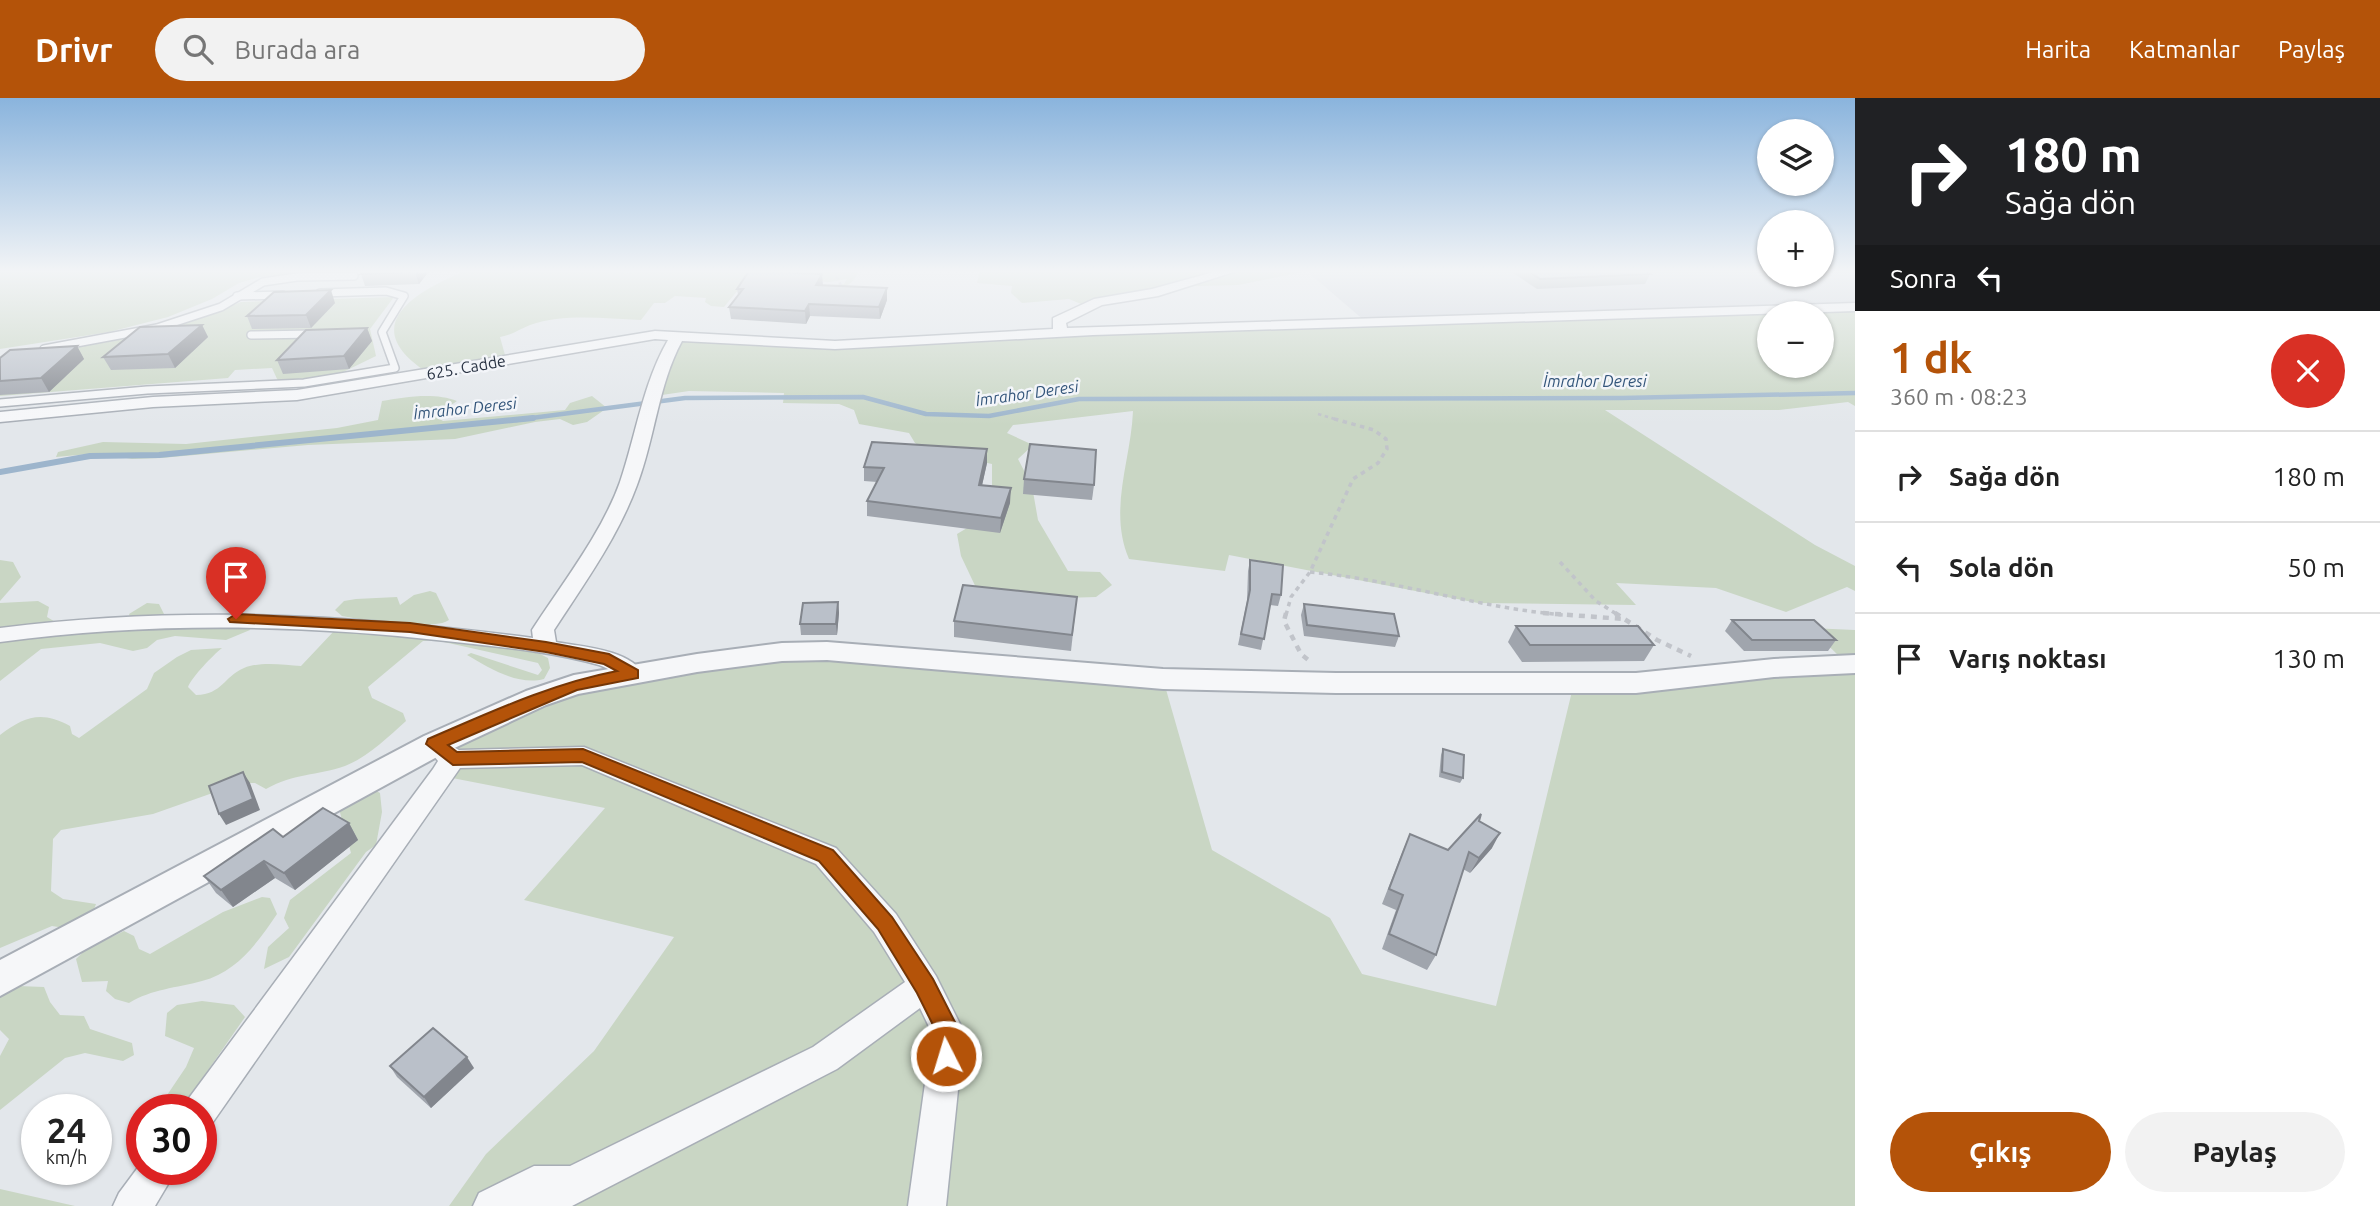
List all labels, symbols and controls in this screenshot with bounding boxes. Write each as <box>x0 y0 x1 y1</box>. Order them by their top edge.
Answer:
search box <box>155 18 645 81</box>
icon: search <box>179 30 217 68</box>
text: Drivr <box>35 31 113 68</box>
text: Burada ara <box>235 35 360 64</box>
text: Harita <box>2025 36 2091 63</box>
text: Katmanlar <box>2129 36 2240 63</box>
text: Paylaş <box>2278 36 2345 63</box>
map controls <box>1757 119 1834 378</box>
button: layers <box>1757 119 1834 196</box>
icon: right <box>1890 126 1981 217</box>
text: 180 m <box>2005 126 2142 181</box>
text: Sağa dön <box>2005 184 2136 220</box>
button: + <box>1757 210 1834 287</box>
icon: left <box>1971 259 2009 297</box>
text: Sonra <box>1890 264 1957 293</box>
button: − <box>1757 301 1834 378</box>
text: 1 dk <box>1890 334 1972 381</box>
button: close <box>2271 334 2345 408</box>
street label: 625. Cadde <box>425 351 507 383</box>
water label: İmrahor Deresi <box>1543 372 1648 390</box>
water label: İmrahor Deresi <box>974 377 1081 409</box>
text: 360 m · 08:23 <box>1890 384 2028 409</box>
water label: İmrahor Deresi <box>413 394 518 422</box>
icon: right <box>1890 458 1928 496</box>
text: Sağa dön <box>1949 462 2060 491</box>
text: 180 m <box>2273 462 2345 491</box>
pin <box>206 547 266 619</box>
icon: left <box>1890 549 1928 587</box>
text: Sola dön <box>1949 553 2054 582</box>
text: 50 m <box>2287 553 2345 582</box>
icon: arrive <box>217 558 255 596</box>
icon: arrive <box>1890 640 1928 678</box>
text: Varış noktası <box>1949 644 2106 673</box>
text: 130 m <box>2273 644 2345 673</box>
position arrow <box>909 1019 983 1093</box>
speed limit sign: 30 <box>126 1094 217 1185</box>
text: 24 <box>47 1110 86 1150</box>
button: Çıkış <box>1890 1112 2111 1192</box>
button: Paylaş <box>2125 1112 2345 1192</box>
text: km/h <box>46 1147 87 1167</box>

